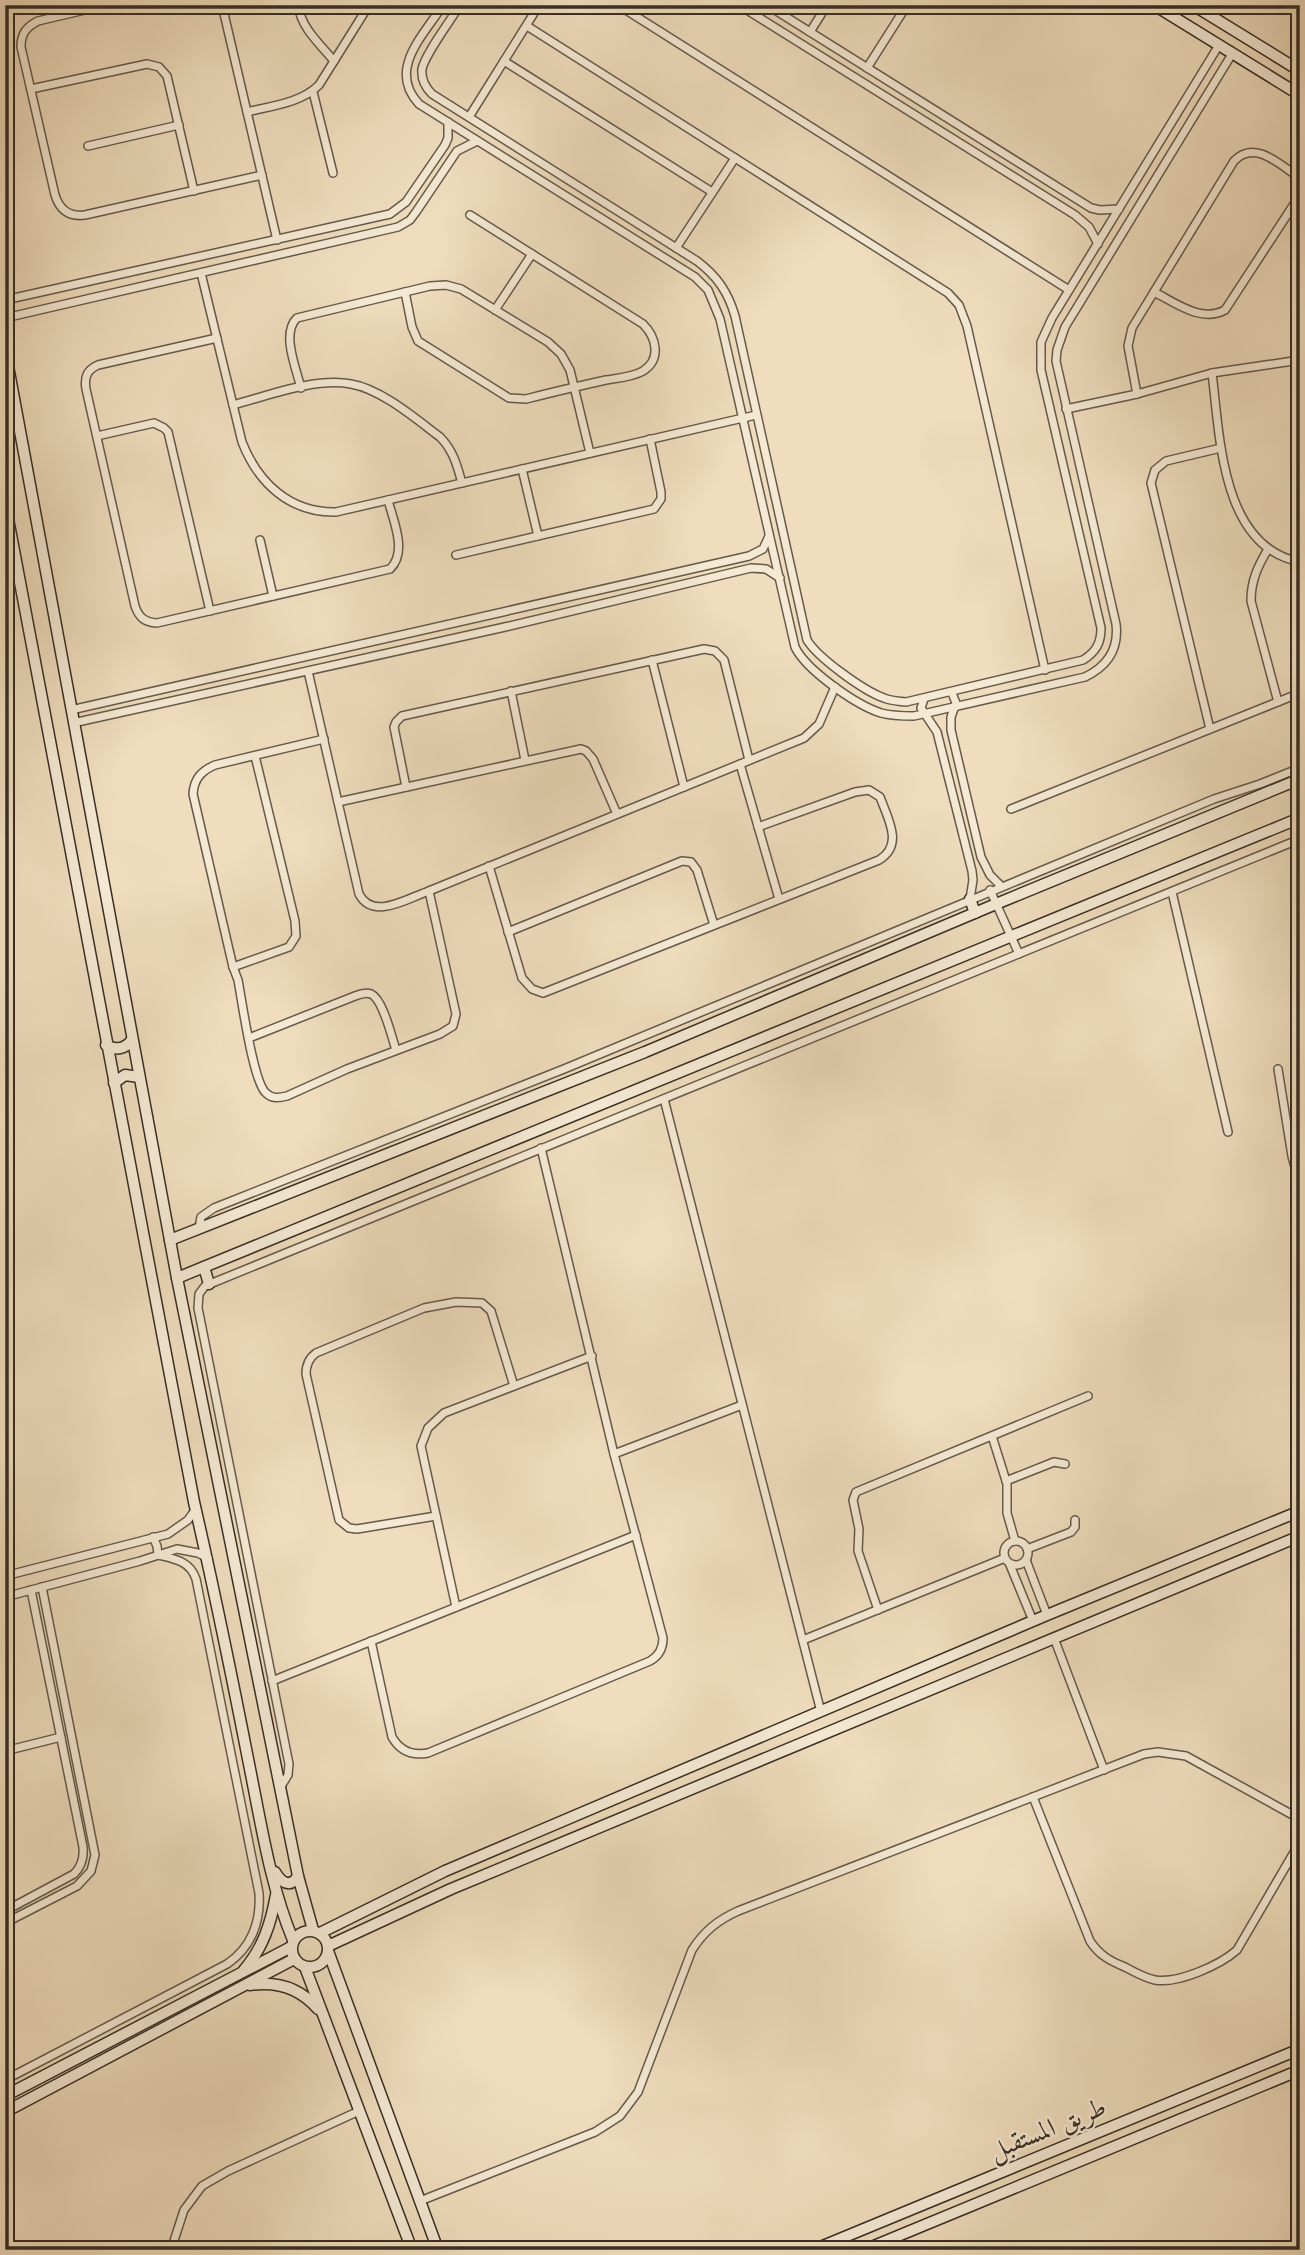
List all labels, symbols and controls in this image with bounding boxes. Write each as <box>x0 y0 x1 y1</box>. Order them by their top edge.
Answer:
street label: طريق المستقبل <box>986 2095 1111 2168</box>

